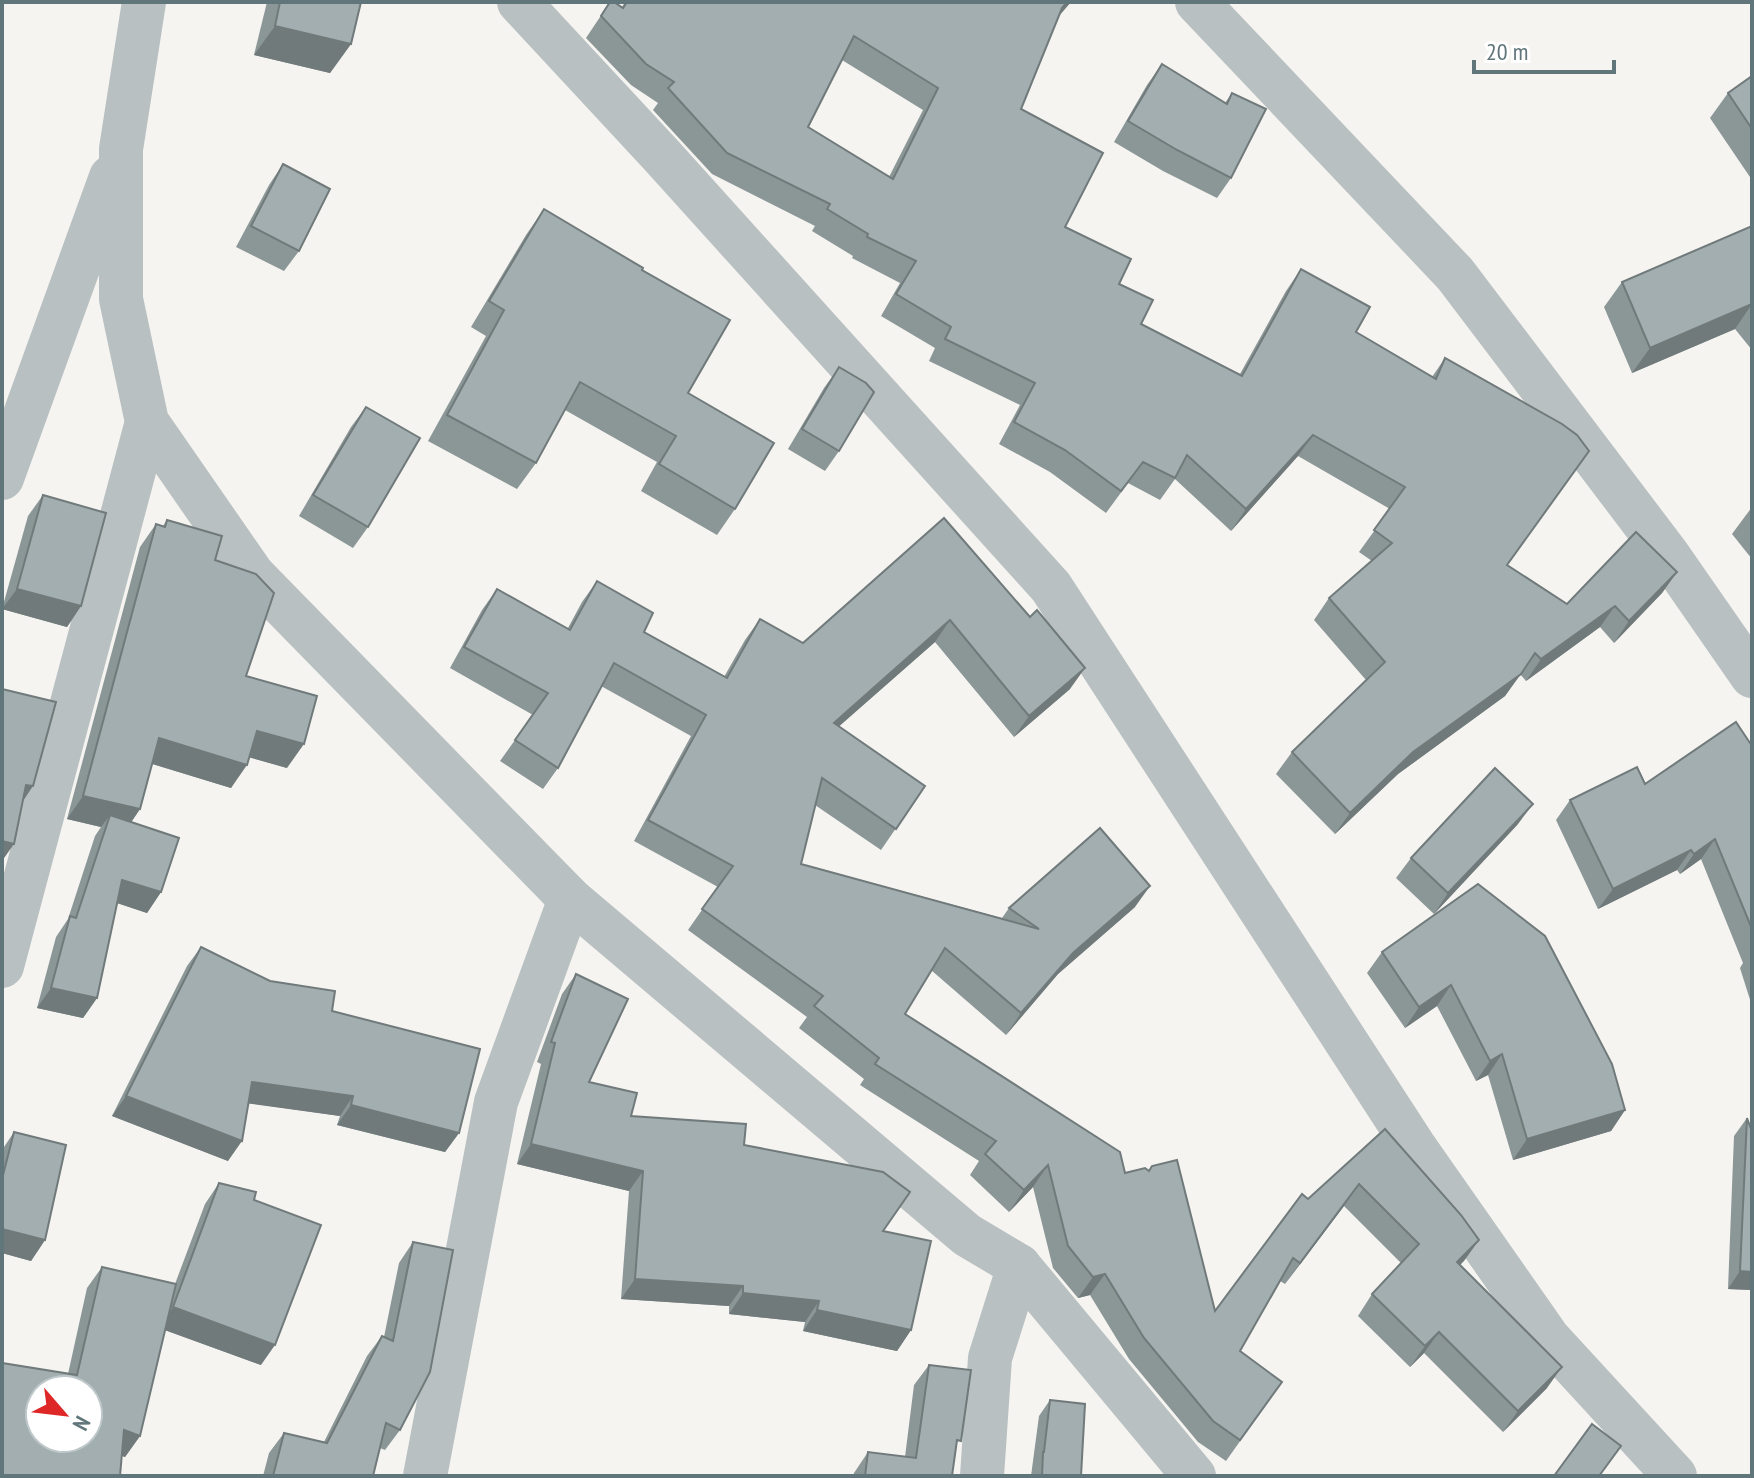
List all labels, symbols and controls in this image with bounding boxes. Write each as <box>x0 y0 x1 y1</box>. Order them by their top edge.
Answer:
scale bar <box>1474 24 1614 74</box>
text: 20 m <box>1486 36 1528 67</box>
north arrow <box>24 1374 104 1454</box>
text: N <box>67 1412 97 1435</box>

